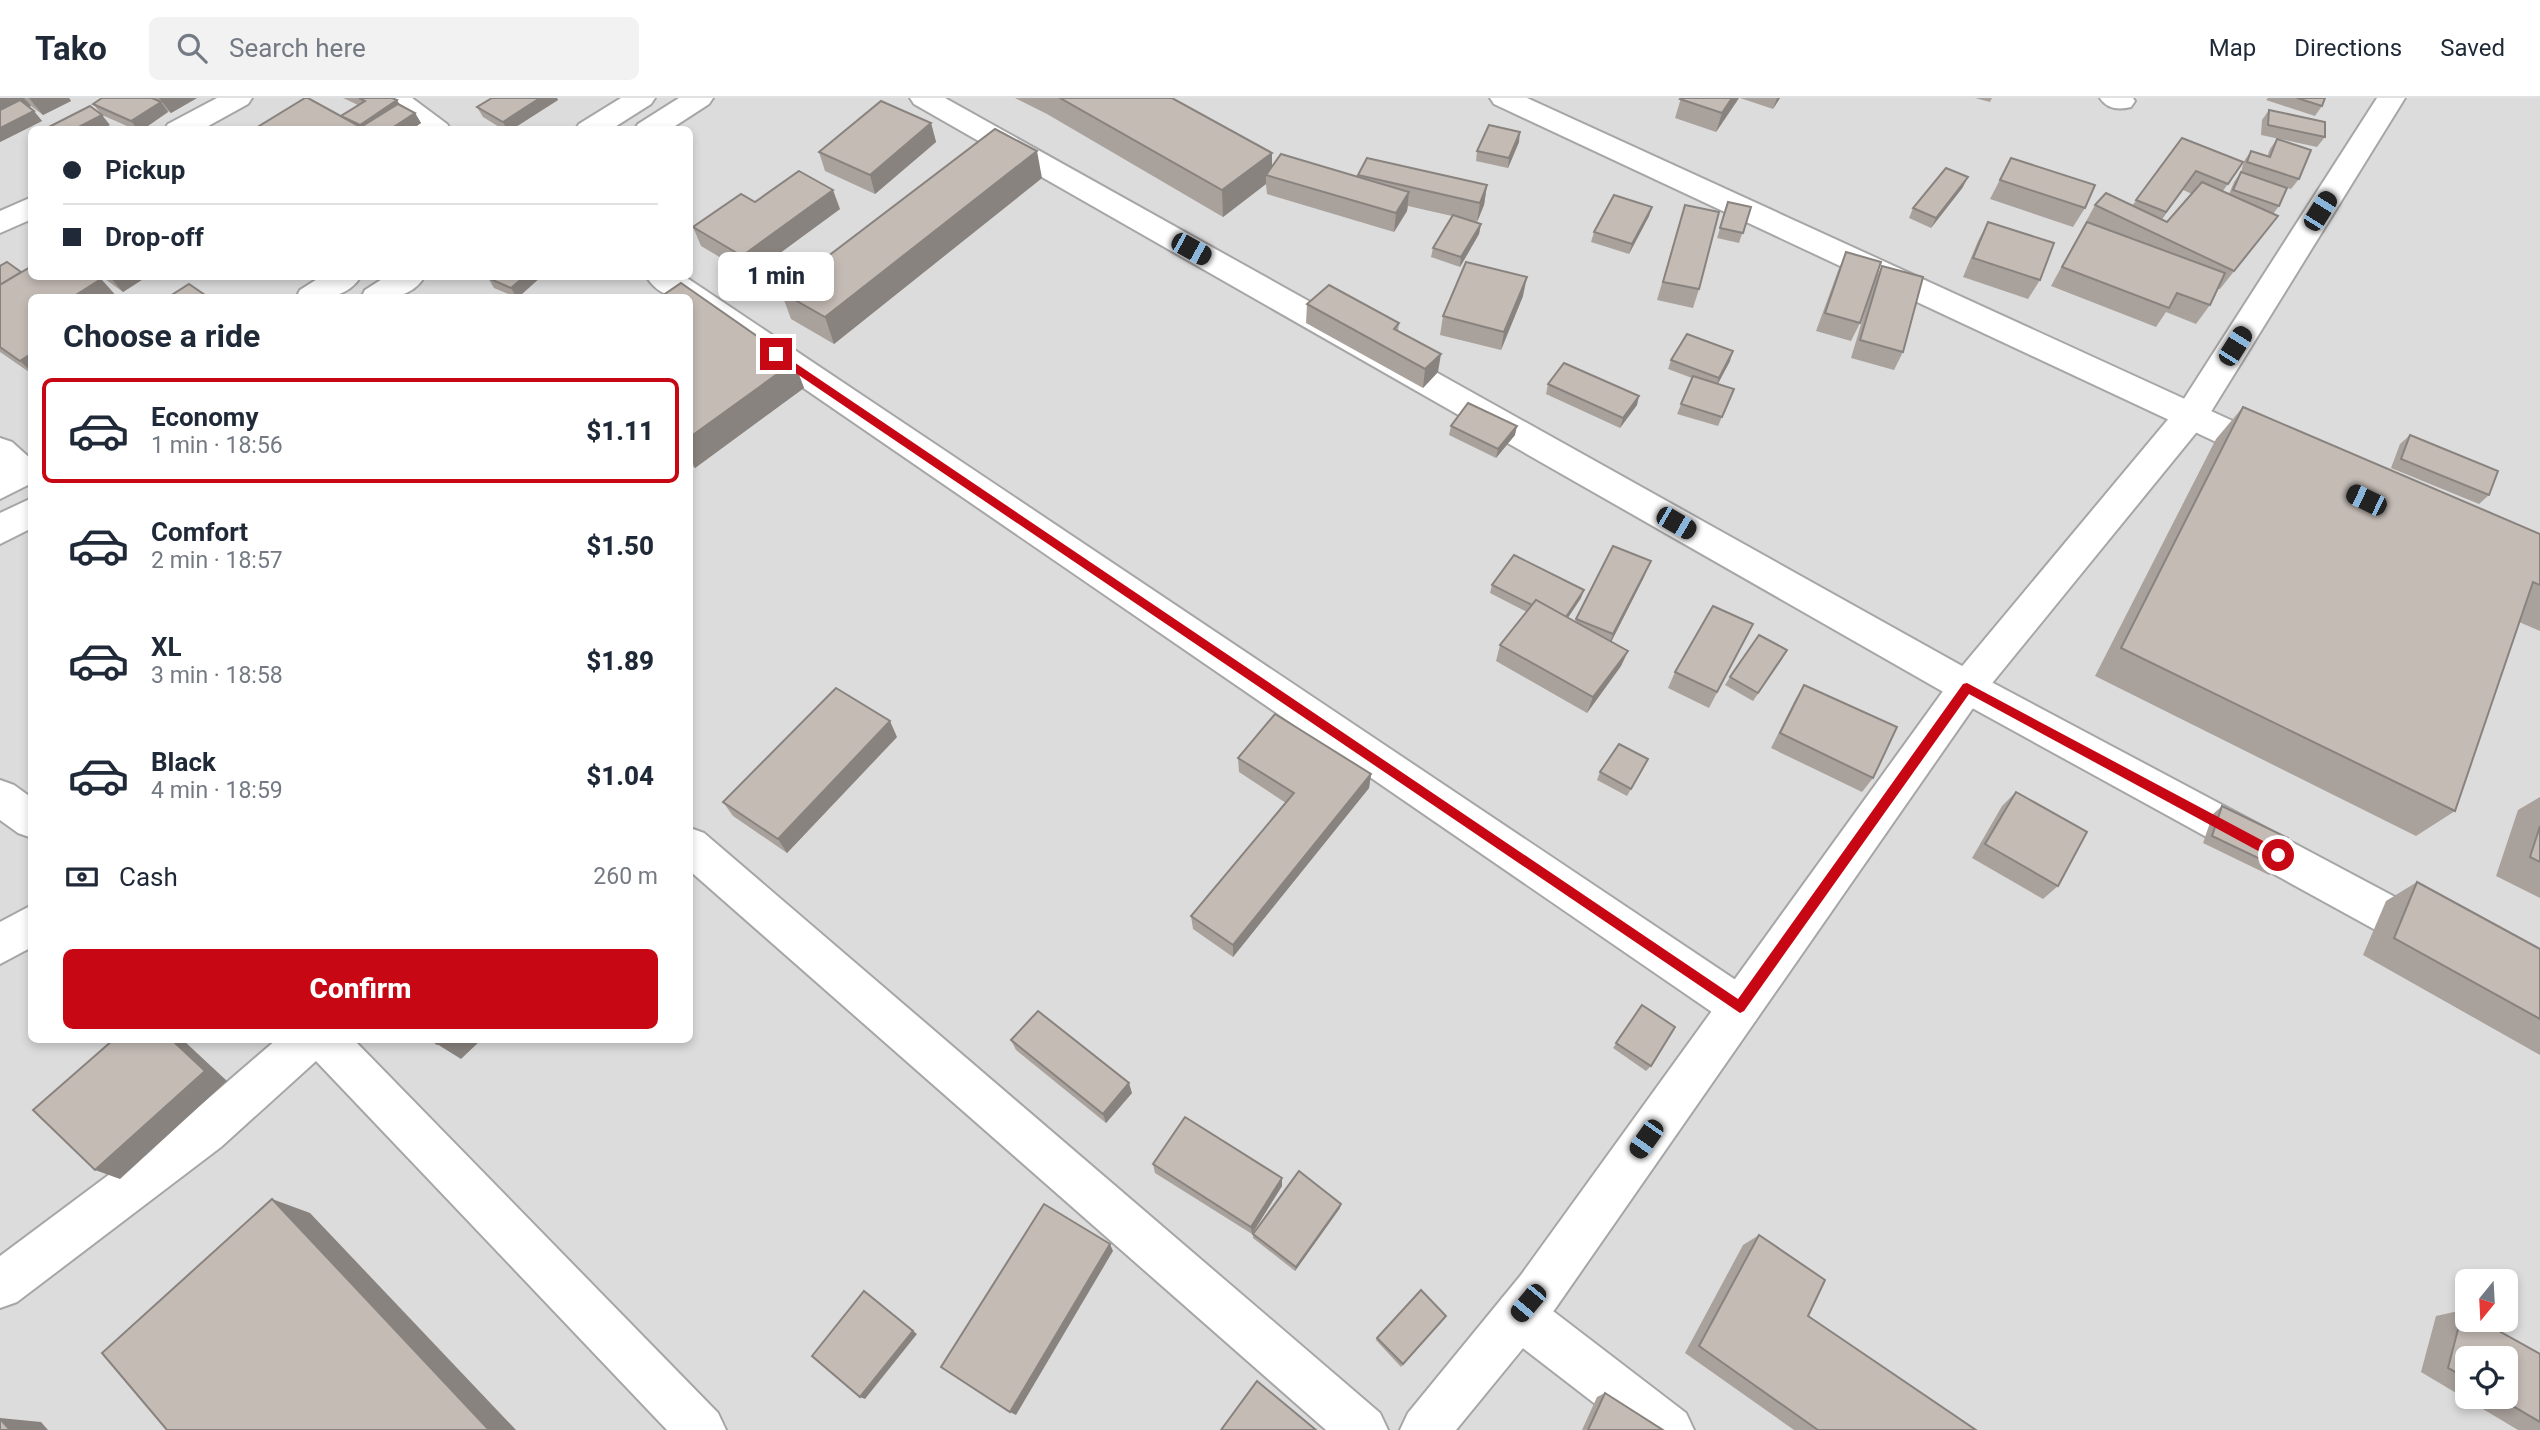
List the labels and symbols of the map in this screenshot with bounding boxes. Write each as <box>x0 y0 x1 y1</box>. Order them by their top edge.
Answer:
car <box>2300 188 2341 234</box>
car <box>1168 230 1215 268</box>
callout: 1 min <box>718 252 834 302</box>
car <box>2215 323 2256 369</box>
route end <box>760 338 792 370</box>
car <box>2343 481 2390 519</box>
car <box>1653 503 1700 543</box>
route start <box>2262 839 2294 871</box>
car <box>1626 1116 1667 1162</box>
north arrow <box>2455 1269 2518 1332</box>
car <box>1507 1280 1550 1326</box>

